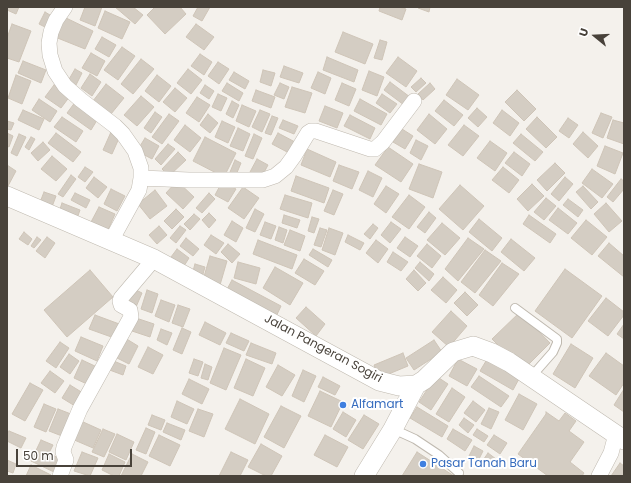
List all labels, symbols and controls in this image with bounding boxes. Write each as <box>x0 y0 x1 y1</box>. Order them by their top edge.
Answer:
north arrow <box>575 16 615 56</box>
text: U <box>575 26 592 38</box>
street label: Jalan Pangeran Sogiri <box>262 312 384 386</box>
place label: Alfamart <box>351 398 403 412</box>
marker: Alfamart <box>338 400 348 410</box>
scale bar <box>18 441 134 467</box>
text: 50 m <box>23 447 54 464</box>
place label: Pasar Tanah Baru <box>431 457 537 471</box>
marker: Pasar Tanah Baru <box>418 459 428 469</box>

